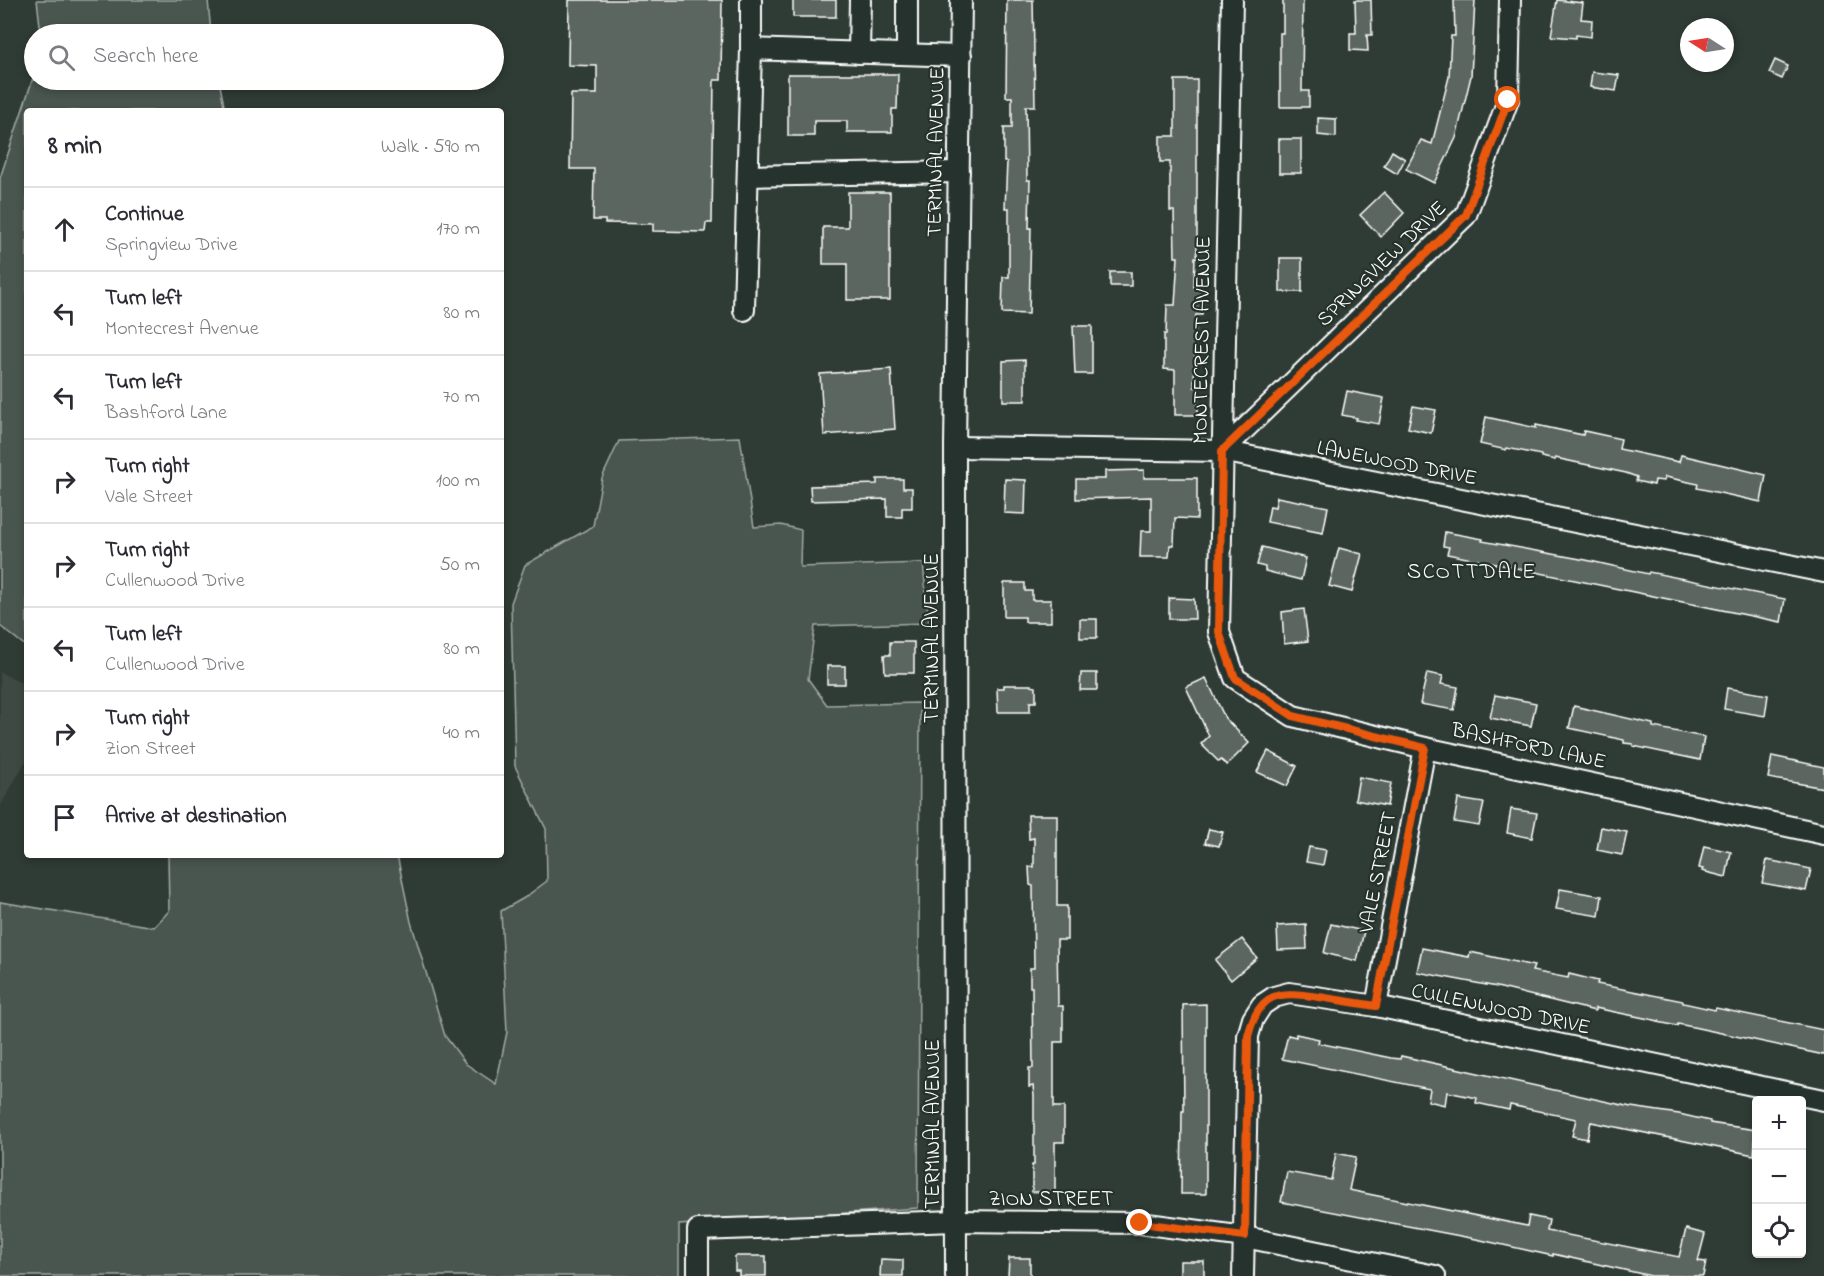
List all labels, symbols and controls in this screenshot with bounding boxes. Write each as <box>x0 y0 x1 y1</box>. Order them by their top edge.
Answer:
north arrow <box>1680 18 1734 72</box>
search box <box>24 24 504 90</box>
icon: search <box>45 41 78 74</box>
text: Search here <box>93 41 198 73</box>
street label: TERMINAL AVENUE <box>921 67 953 237</box>
route start <box>1494 86 1520 112</box>
text: 8 min <box>48 128 102 166</box>
text: Walk · 590 m <box>381 133 480 162</box>
street label: SPRINGVIEW DRIVE <box>1311 194 1454 334</box>
text: Continue <box>105 199 184 231</box>
icon: ahead <box>48 213 81 246</box>
text: 170 m <box>436 215 480 244</box>
text: Springview Drive <box>105 231 238 260</box>
street label: MONTECREST AVENUE <box>1186 236 1220 444</box>
text: Turn left <box>105 283 182 315</box>
icon: left <box>48 297 81 330</box>
text: 80 m <box>443 299 480 328</box>
text: Montecrest Avenue <box>105 315 259 344</box>
text: Turn left <box>105 367 182 399</box>
icon: left <box>48 381 81 414</box>
text: 70 m <box>443 383 480 412</box>
text: Bashford Lane <box>105 399 227 428</box>
street label: LANEWOOD DRIVE <box>1314 434 1479 494</box>
text: Turn right <box>105 451 190 483</box>
icon: right <box>48 465 81 498</box>
text: 100 m <box>436 467 480 496</box>
text: Vale Street <box>105 483 193 512</box>
text: Turn right <box>105 535 190 567</box>
icon: right <box>48 549 81 582</box>
text: 50 m <box>439 551 480 580</box>
street label: TERMINAL AVENUE <box>918 553 948 723</box>
district label: SCOTTDALE <box>1407 557 1537 589</box>
text: Cullenwood Drive <box>105 567 245 596</box>
text: Turn left <box>105 619 182 651</box>
icon: left <box>48 633 81 666</box>
text: 80 m <box>443 635 480 664</box>
text: Cullenwood Drive <box>105 651 245 680</box>
text: Turn right <box>105 703 190 735</box>
street label: BASHFORD LANE <box>1448 716 1609 778</box>
icon: right <box>48 717 81 750</box>
text: 40 m <box>443 719 480 748</box>
text: Zion Street <box>105 735 196 764</box>
icon: arrive <box>48 801 81 834</box>
text: Arrive at destination <box>105 801 287 833</box>
street label: VALE STREET <box>1352 809 1405 937</box>
street label: CULLENWOOD DRIVE <box>1408 976 1593 1044</box>
street label: TERMINAL AVENUE <box>919 1039 949 1209</box>
map controls <box>1752 1096 1806 1258</box>
button: + <box>1752 1096 1806 1150</box>
button: − <box>1752 1150 1806 1204</box>
street label: ZION STREET <box>989 1185 1113 1215</box>
button: locate <box>1752 1204 1806 1258</box>
route end <box>1126 1209 1152 1235</box>

